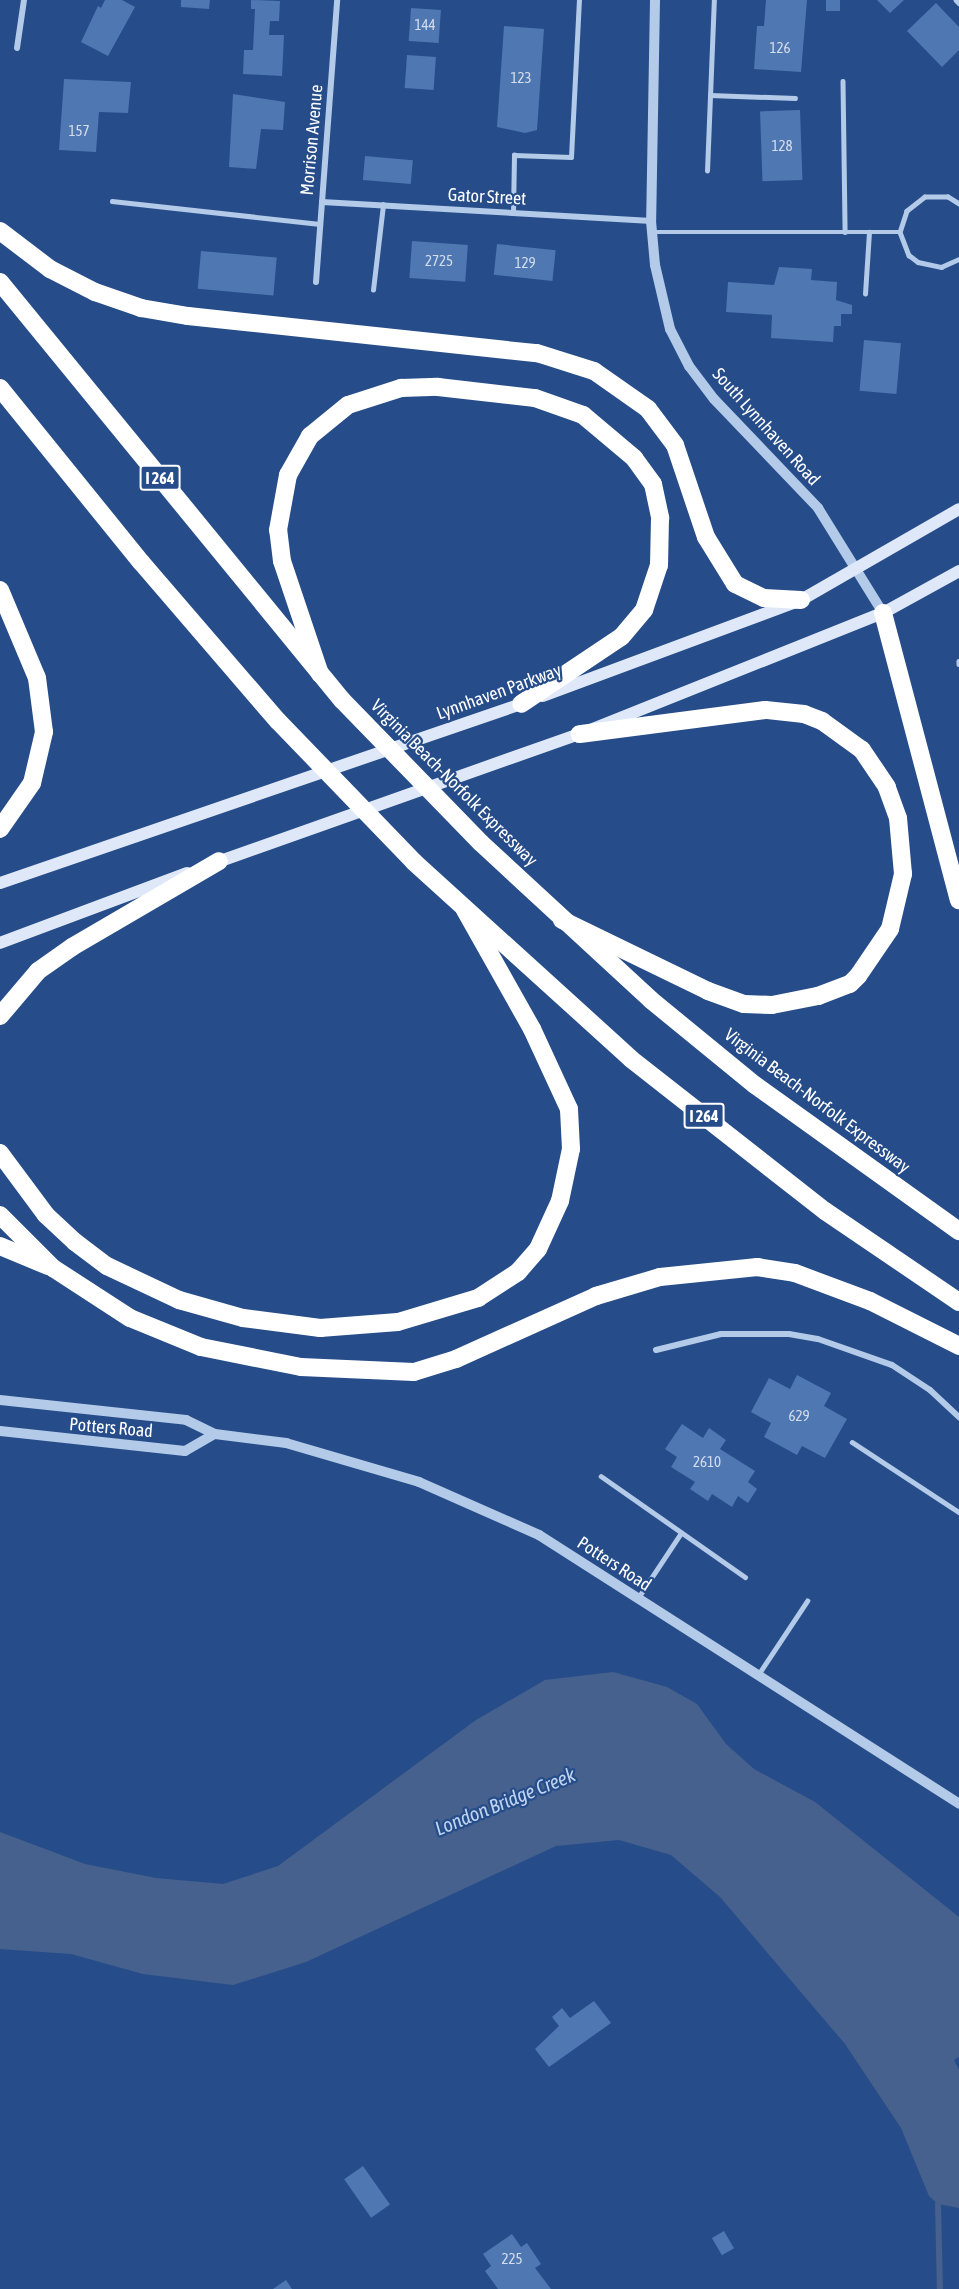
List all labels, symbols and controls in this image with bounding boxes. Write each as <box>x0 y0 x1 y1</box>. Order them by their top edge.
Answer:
house number: 144 <box>414 16 436 34</box>
house number: 126 <box>769 39 791 57</box>
house number: 123 <box>510 69 532 87</box>
street label: Morrison Avenue <box>296 84 328 196</box>
house number: 157 <box>68 122 90 140</box>
house number: 128 <box>771 137 793 155</box>
street label: Gator Street <box>447 184 527 210</box>
house number: 2725 <box>425 252 453 270</box>
house number: 129 <box>514 254 536 272</box>
street label: South Lynnhaven Road <box>708 364 824 490</box>
road number: I 264 <box>139 465 181 491</box>
street label: Lynnhaven Parkway <box>434 659 564 725</box>
street label: Virginia Beach-Norfolk Expressway <box>366 695 542 871</box>
street label: Virginia Beach-Norfolk Expressway <box>720 1024 914 1178</box>
road number: I 264 <box>683 1103 725 1129</box>
house number: 629 <box>788 1407 810 1425</box>
street label: Potters Road <box>68 1414 154 1442</box>
house number: 2610 <box>693 1453 721 1471</box>
street label: Potters Road <box>573 1532 655 1596</box>
water label: London Bridge Creek <box>431 1762 579 1840</box>
house number: 225 <box>501 2250 523 2268</box>

